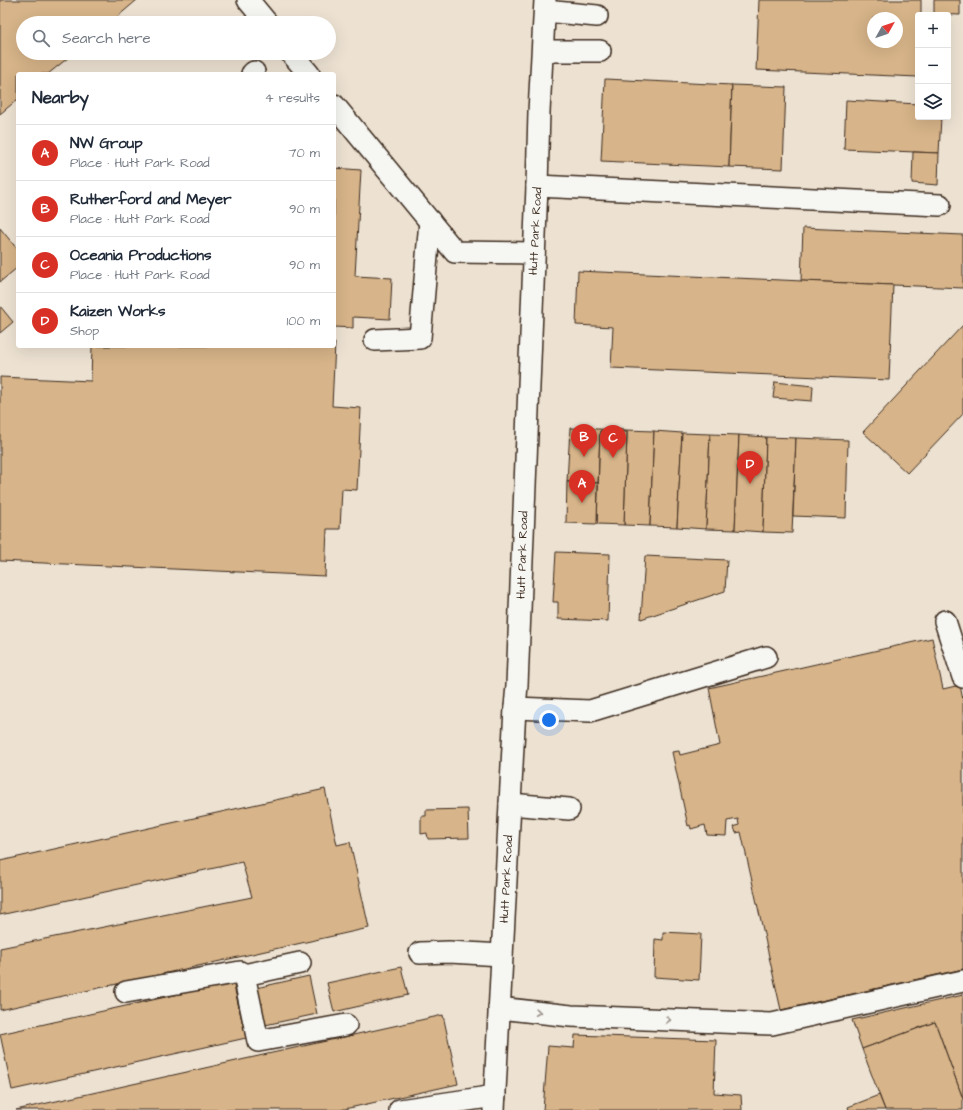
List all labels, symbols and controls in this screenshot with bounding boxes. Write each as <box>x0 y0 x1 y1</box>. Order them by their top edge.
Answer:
north arrow <box>867 12 903 48</box>
map controls <box>915 12 951 120</box>
button: + <box>915 12 951 48</box>
search box <box>16 16 336 60</box>
icon: search <box>30 27 52 49</box>
text: Search here <box>62 28 151 49</box>
button: − <box>915 48 951 84</box>
button: layers <box>915 84 951 120</box>
text: Nearby <box>32 86 89 110</box>
text: 4 results <box>265 89 320 107</box>
text: NW Group <box>70 133 143 154</box>
text: A <box>41 144 49 162</box>
text: 70 m <box>288 144 320 162</box>
text: Place · Hutt Park Road <box>70 154 210 172</box>
street label: Hutt Park Road <box>525 187 546 275</box>
text: Rutherford and Meyer <box>70 189 231 210</box>
text: B <box>40 200 50 218</box>
text: 90 m <box>289 200 320 218</box>
text: Place · Hutt Park Road <box>70 210 210 228</box>
text: Oceania Productions <box>70 245 212 266</box>
text: C <box>40 256 50 274</box>
text: 90 m <box>289 256 320 274</box>
text: Place · Hutt Park Road <box>70 266 210 284</box>
text: Kaizen Works <box>70 301 166 322</box>
text: D <box>41 312 49 330</box>
text: 100 m <box>287 312 320 330</box>
text: Shop <box>70 322 99 340</box>
pin: B <box>571 424 597 457</box>
pin: C <box>600 425 626 458</box>
pin: D <box>737 451 763 484</box>
pin: A <box>569 470 595 503</box>
street label: Hutt Park Road <box>512 511 533 599</box>
your location <box>539 710 559 730</box>
street label: Hutt Park Road <box>496 835 517 923</box>
one-way arrow <box>535 1008 541 1017</box>
one-way arrow <box>665 1015 671 1024</box>

